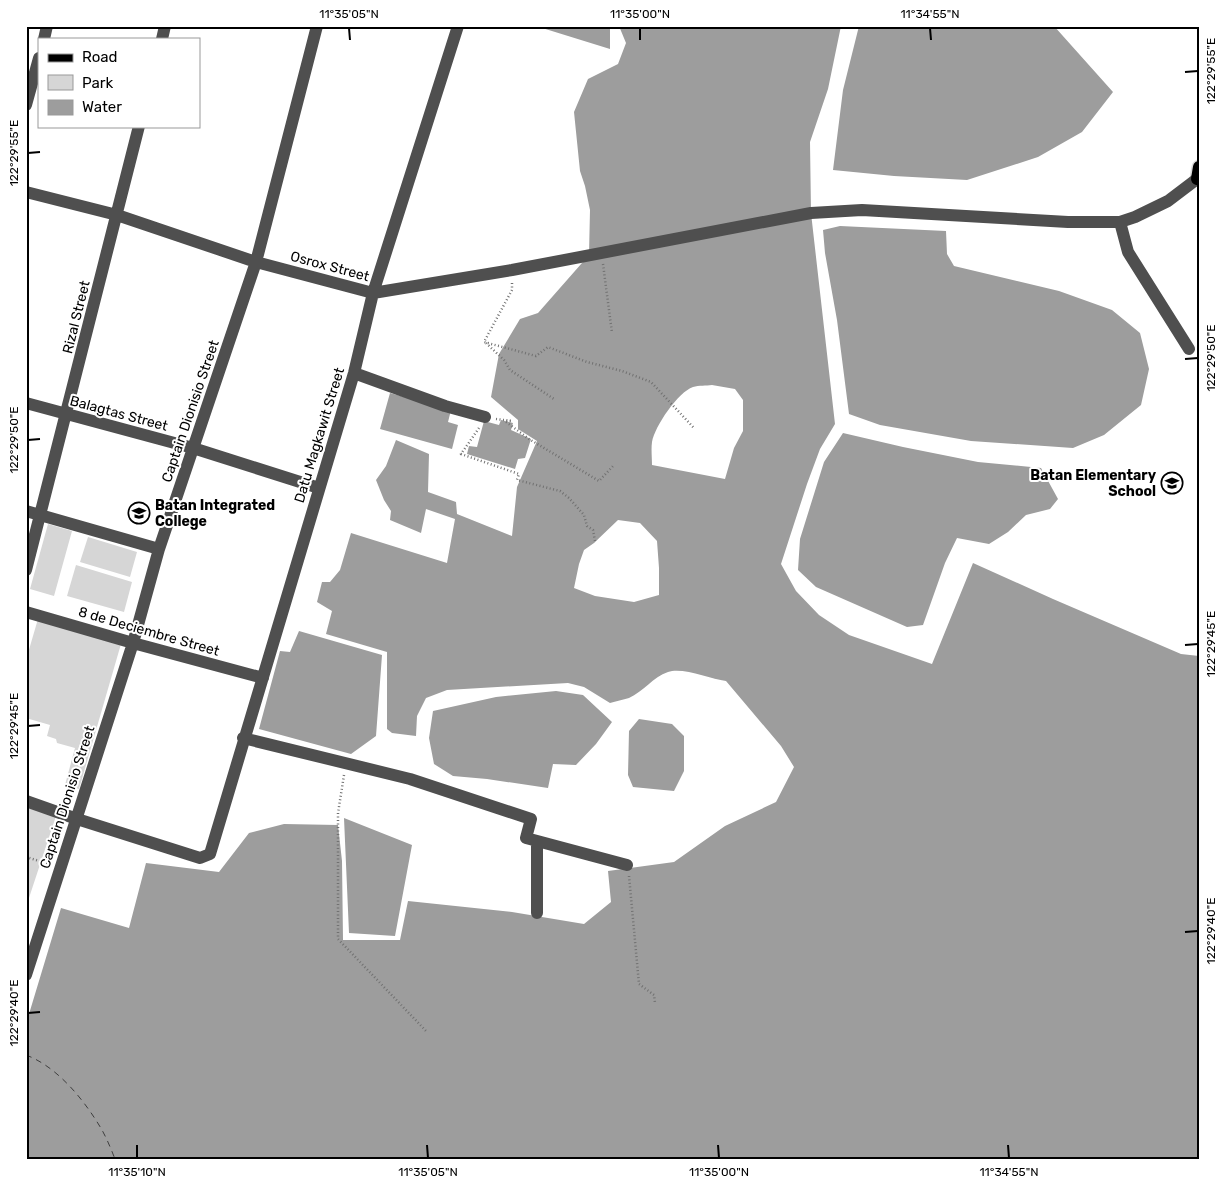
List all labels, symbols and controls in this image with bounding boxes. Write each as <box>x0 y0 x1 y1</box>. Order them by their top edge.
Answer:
text: 11°35'05"N <box>319 7 379 21</box>
text: 11°35'00"N <box>610 7 670 21</box>
text: 11°34'55"N <box>900 7 960 21</box>
legend <box>38 38 200 128</box>
text: 122°29'55"E <box>1204 38 1218 104</box>
text: Road <box>82 48 118 66</box>
text: Park <box>82 74 113 92</box>
text: Water <box>82 98 122 116</box>
text: 122°29'55"E <box>7 120 21 186</box>
street label: Osrox Street <box>288 248 372 285</box>
street label: Rizal Street <box>59 278 94 355</box>
text: 122°29'50"E <box>1204 324 1218 392</box>
street label: Captain Dionisio Street <box>158 337 223 484</box>
street label: Datu Magkawit Street <box>291 365 348 505</box>
street label: Balagtas Street <box>68 392 170 435</box>
text: 122°29'50"E <box>7 406 21 474</box>
place label: Batan Elementary School <box>1030 467 1157 500</box>
school or university icon: Batan Elementary School <box>1160 471 1184 495</box>
place label: Batan Integrated College <box>155 497 275 530</box>
school or university icon: Batan Integrated College <box>127 501 151 525</box>
street label: 8 de Deciembre Street <box>76 603 222 660</box>
text: 122°29'45"E <box>1204 611 1218 677</box>
text: 122°29'45"E <box>7 693 21 759</box>
street label: Captain Dionisio Street <box>36 723 99 871</box>
text: 122°29'40"E <box>1204 898 1218 964</box>
text: 122°29'40"E <box>7 980 21 1046</box>
text: 11°35'10"N <box>108 1165 166 1179</box>
text: 11°35'05"N <box>398 1165 458 1179</box>
text: 11°35'00"N <box>689 1165 749 1179</box>
text: 11°34'55"N <box>979 1165 1039 1179</box>

